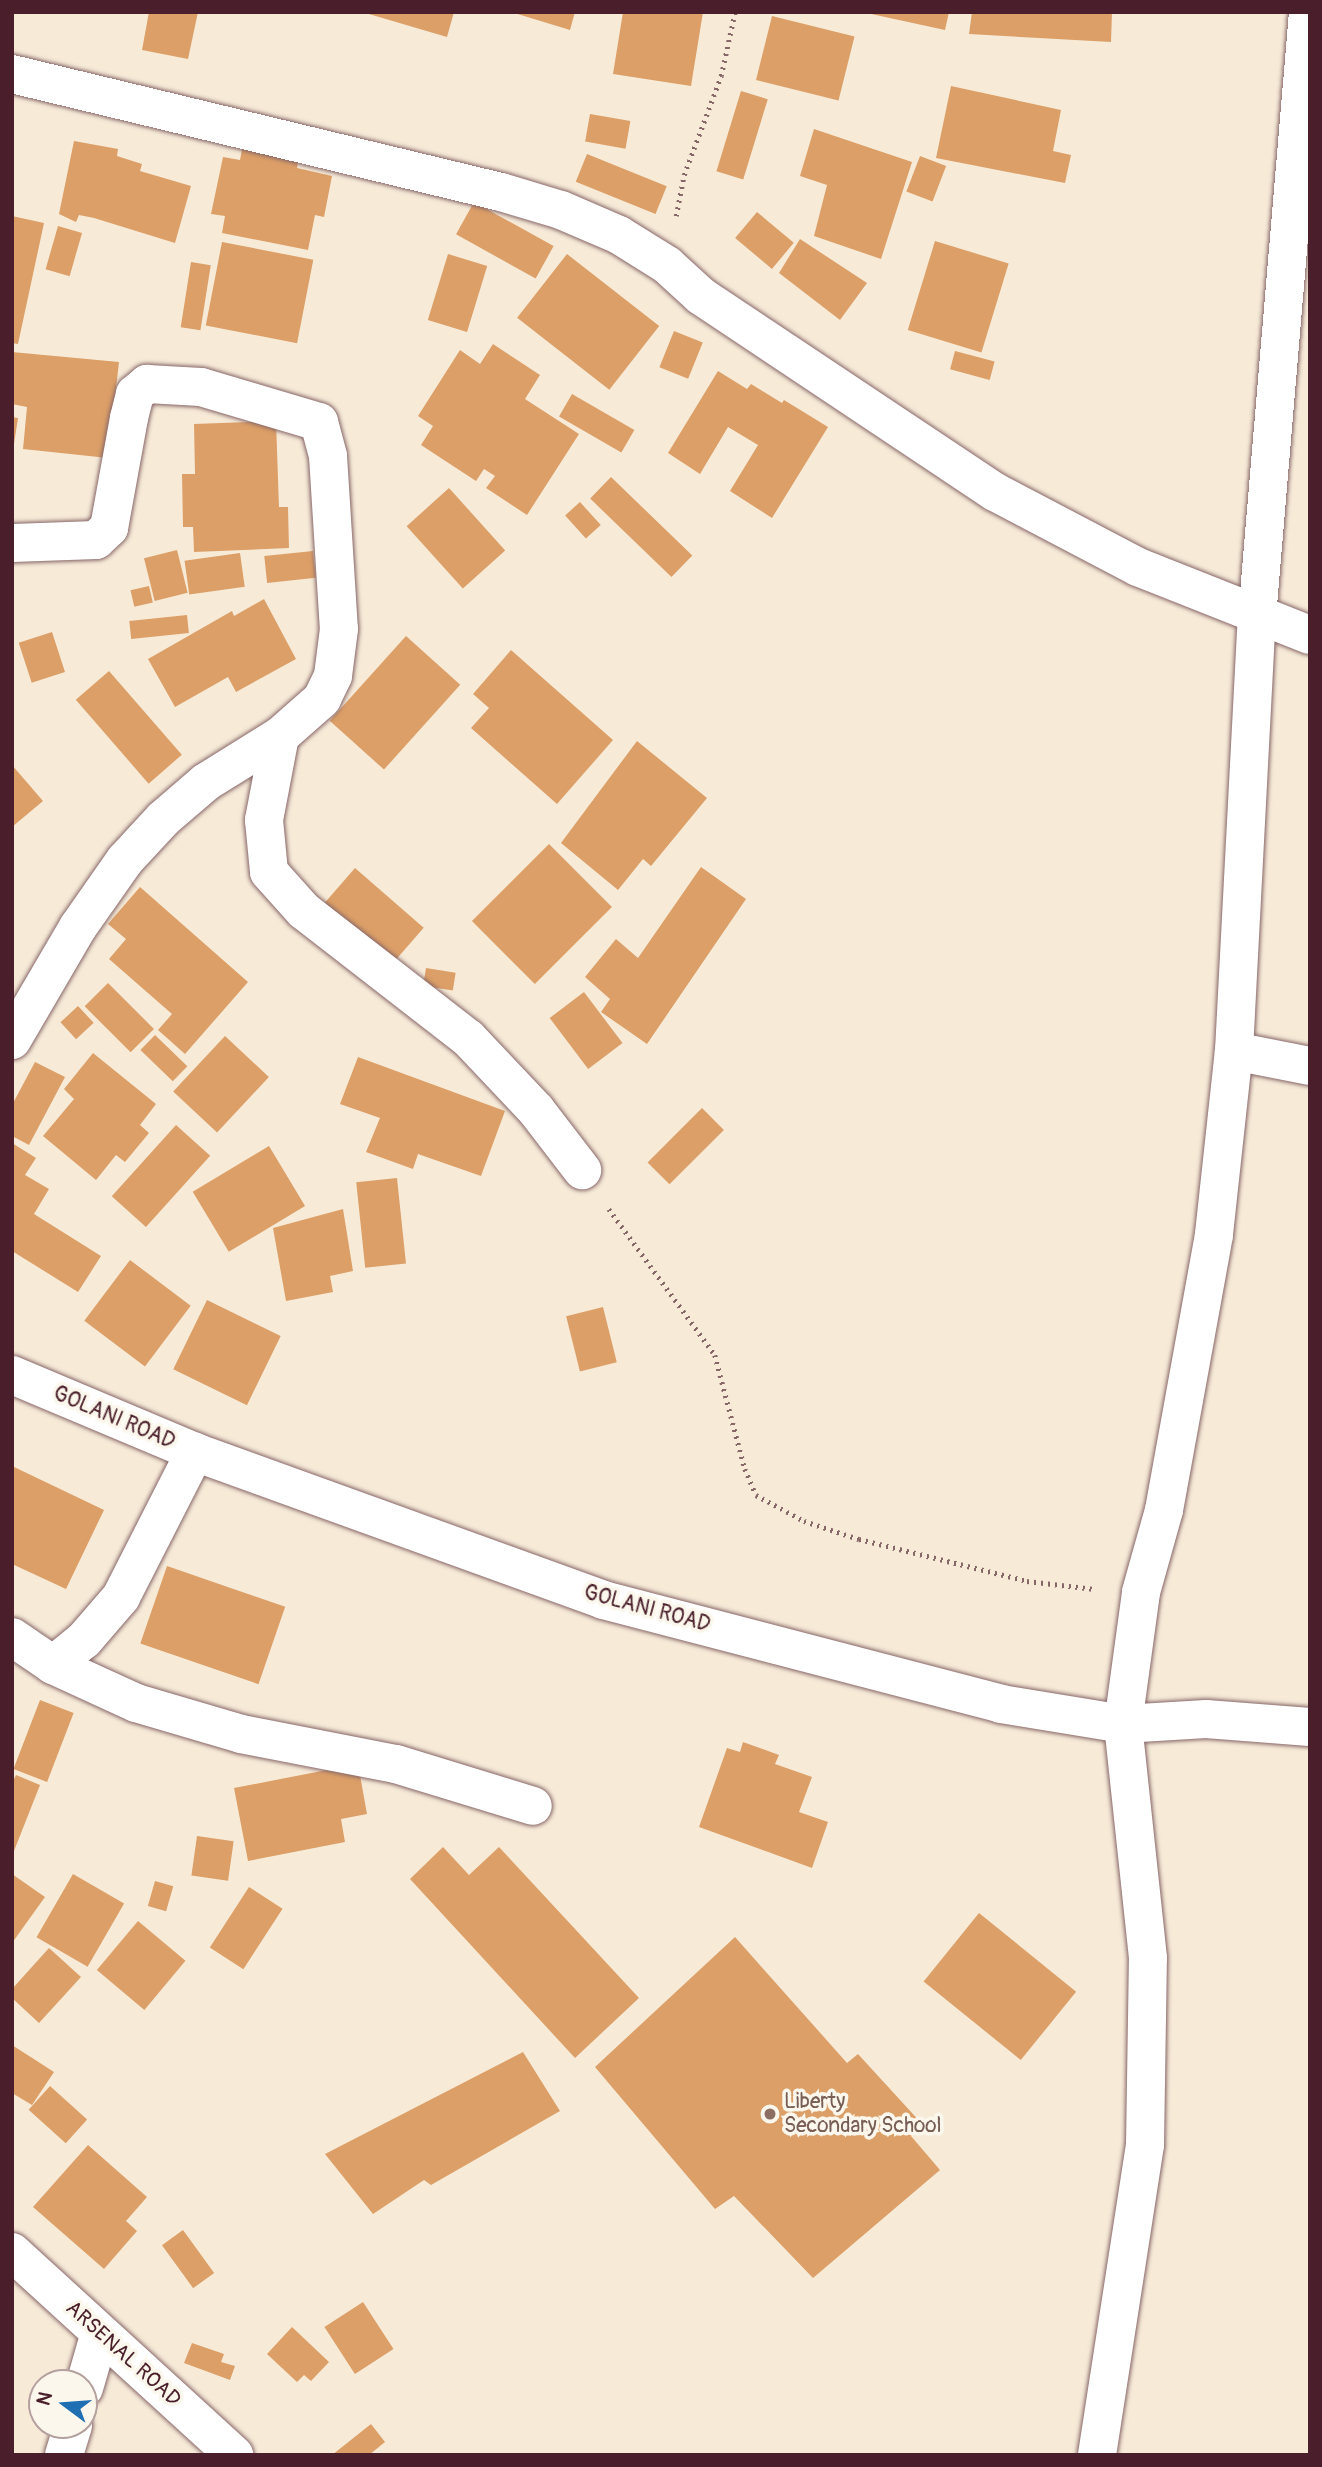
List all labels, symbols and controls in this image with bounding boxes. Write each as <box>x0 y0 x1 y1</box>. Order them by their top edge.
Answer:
street label: GOLANI ROAD <box>49 1381 179 1455</box>
street label: GOLANI ROAD <box>581 1580 713 1638</box>
place label: Liberty Secondary School <box>784 2089 942 2139</box>
marker: Liberty Secondary School <box>762 2106 778 2122</box>
street label: ARSENAL ROAD <box>60 2296 186 2412</box>
north arrow <box>28 2369 98 2439</box>
text: N <box>31 2389 58 2408</box>

